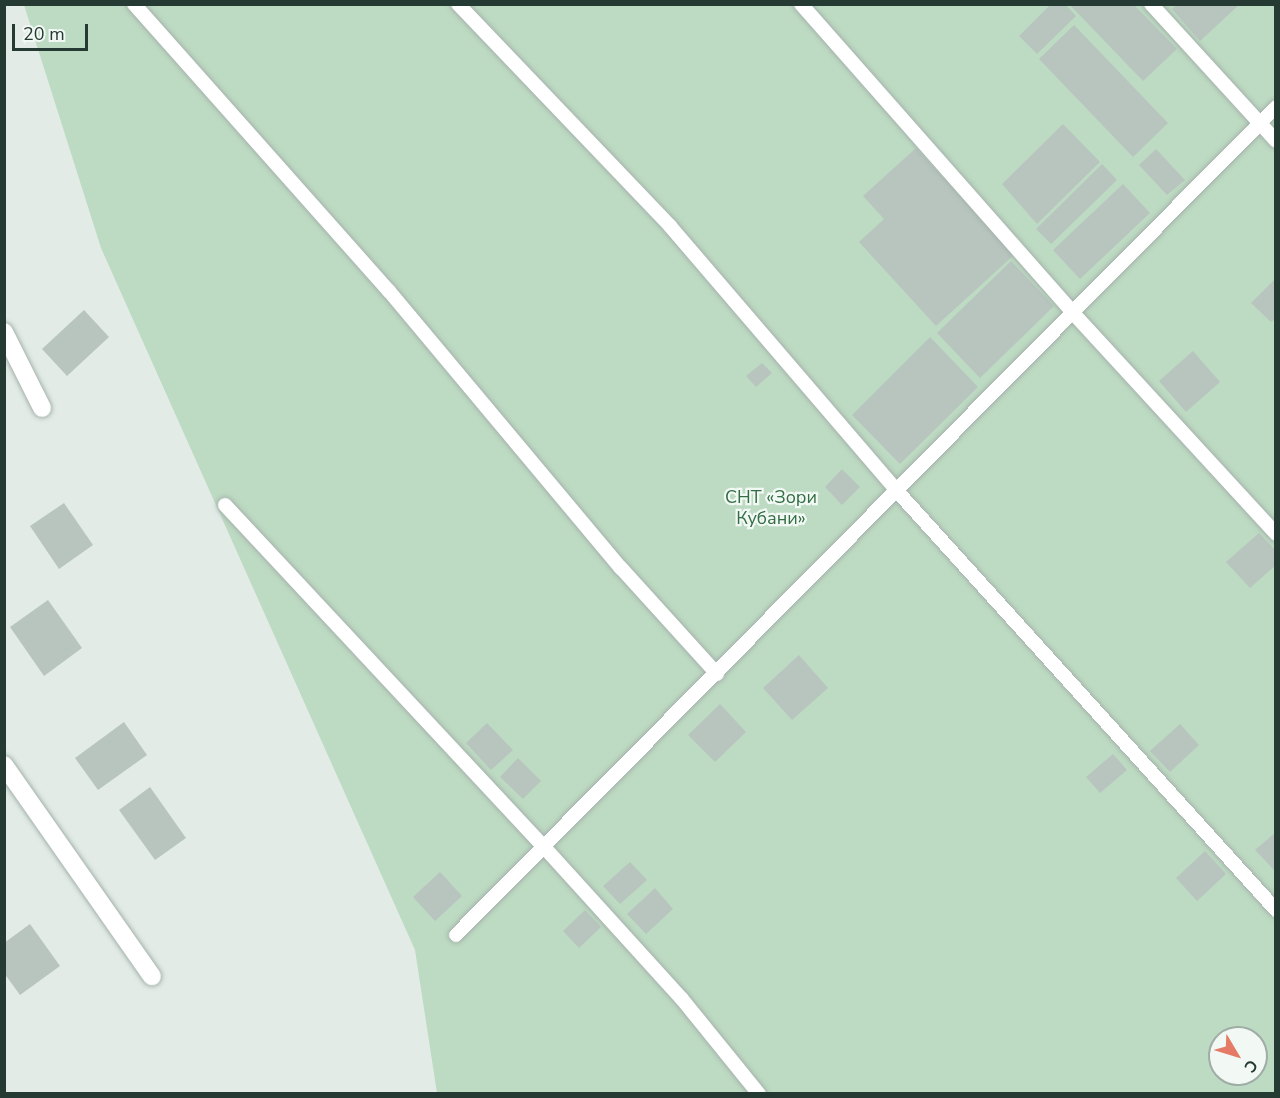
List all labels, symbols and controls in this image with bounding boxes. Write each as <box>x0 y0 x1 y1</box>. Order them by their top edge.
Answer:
scale bar <box>15 12 92 50</box>
text: 20 m <box>23 22 65 46</box>
park label: СНТ «Зори Кубани» <box>725 487 817 530</box>
north arrow <box>1208 1026 1268 1086</box>
text: С <box>1239 1055 1263 1077</box>

